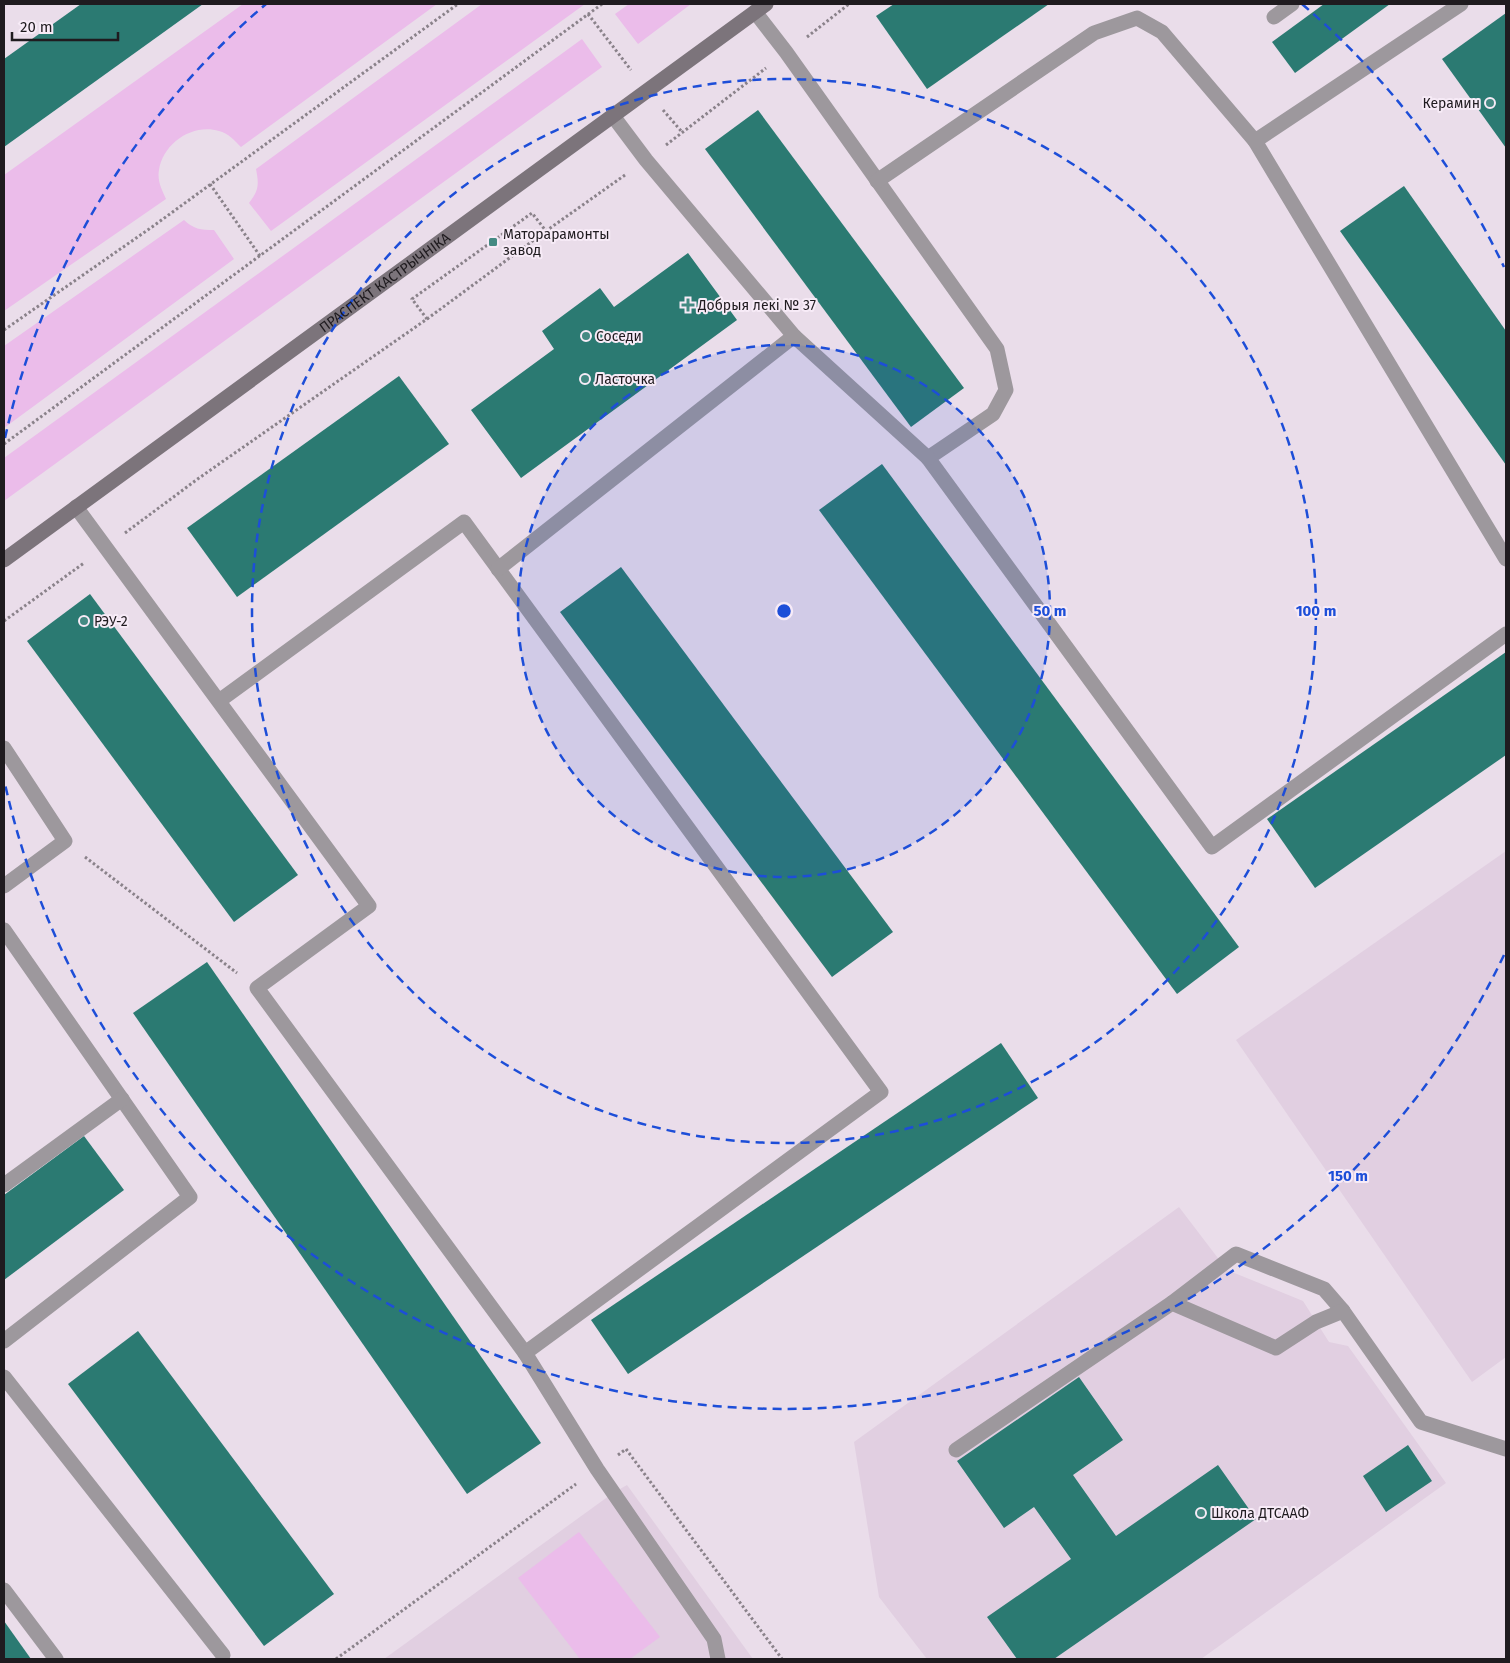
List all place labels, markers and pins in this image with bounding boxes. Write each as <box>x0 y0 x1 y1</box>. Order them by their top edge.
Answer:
place label: Керамин <box>1422 95 1480 112</box>
marker: Керамин <box>1484 97 1496 109</box>
place label: Маторарамонты завод <box>503 226 609 259</box>
marker: Маторарамонты завод <box>487 236 499 248</box>
place label: Добрыя лекі № 37 <box>697 297 816 314</box>
marker: Добрыя лекі № 37 <box>682 299 694 311</box>
place label: Соседи <box>596 328 642 345</box>
marker: Соседи <box>580 330 592 342</box>
place label: Ласточка <box>595 371 655 388</box>
marker: Ласточка <box>579 373 591 385</box>
centre of rings <box>775 602 793 620</box>
place label: РЭУ-2 <box>94 613 128 630</box>
marker: РЭУ-2 <box>78 615 90 627</box>
place label: Школа ДТСААФ <box>1211 1505 1309 1522</box>
marker: Школа ДТСААФ <box>1195 1507 1207 1519</box>

